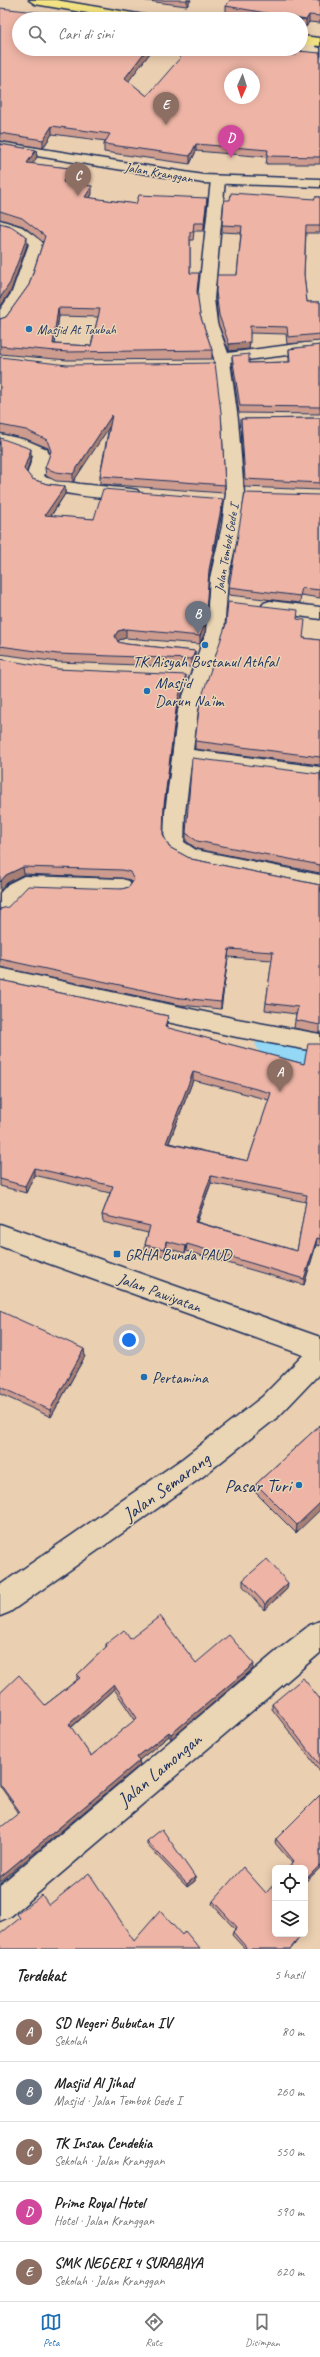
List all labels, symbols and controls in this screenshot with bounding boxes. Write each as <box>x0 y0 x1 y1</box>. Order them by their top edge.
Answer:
search box <box>12 12 308 56</box>
icon: search <box>26 23 48 45</box>
text: Cari di sini <box>58 25 113 44</box>
north arrow <box>224 68 260 104</box>
pin: E <box>153 92 179 125</box>
pin: D <box>218 125 244 158</box>
street label: Jalan Kranggan <box>123 159 195 187</box>
pin: C <box>65 163 91 196</box>
place label: Masjid At Taubah <box>37 322 116 338</box>
marker: Masjid At Taubah <box>24 324 34 334</box>
street label: Jalan Tembok Gede I <box>211 500 243 594</box>
pin: B <box>185 601 211 634</box>
marker: TK Aisyah Bustanul Athfal <box>200 640 210 650</box>
place label: TK Aisyah Bustanul Athfal <box>132 652 281 672</box>
place label: Masjid Darun Na'im <box>155 673 225 711</box>
marker: Masjid Darun Na'im <box>142 686 152 696</box>
pin: A <box>267 1059 293 1092</box>
place label: GRHA Bunda PAUD <box>125 1245 233 1265</box>
marker: GRHA Bunda PAUD <box>112 1249 122 1259</box>
street label: Jalan Pawiyatan <box>114 1268 205 1318</box>
your location <box>119 1330 139 1350</box>
place label: Pertamina <box>152 1368 209 1388</box>
marker: Pertamina <box>139 1372 149 1382</box>
street label: Jalan Semarang <box>117 1446 216 1527</box>
place label: Pasar Turi <box>224 1474 293 1498</box>
marker: Pasar Turi <box>294 1480 304 1490</box>
street label: Jalan Lamongan <box>112 1727 208 1813</box>
map controls <box>272 1865 308 1937</box>
button: locate <box>272 1865 308 1901</box>
button: layers <box>272 1901 308 1937</box>
text: Terdekat <box>16 1965 66 1986</box>
text: 5 hasil <box>274 1967 304 1983</box>
text: SD Negeri Bubutan IV <box>54 2014 172 2033</box>
text: A <box>26 2024 32 2040</box>
text: 80 m <box>282 2024 304 2040</box>
text: Sekolah <box>54 2033 87 2049</box>
text: Masjid Al Jihad <box>54 2074 134 2093</box>
text: B <box>26 2084 32 2100</box>
text: 260 m <box>276 2084 304 2100</box>
text: Masjid · Jalan Tembok Gede I <box>54 2093 182 2109</box>
text: TK Insan Cendekia <box>54 2134 152 2153</box>
text: C <box>26 2144 32 2160</box>
text: 550 m <box>276 2144 304 2160</box>
text: Sekolah · Jalan Kranggan <box>54 2153 165 2169</box>
text: Prime Royal Hotel <box>54 2194 145 2213</box>
text: D <box>25 2204 33 2220</box>
text: 590 m <box>276 2204 304 2220</box>
text: Hotel · Jalan Kranggan <box>54 2213 154 2229</box>
text: SMK NEGERI 4 SURABAYA <box>54 2254 203 2273</box>
text: E <box>26 2264 32 2280</box>
text: 620 m <box>276 2264 304 2280</box>
text: Sekolah · Jalan Kranggan <box>54 2273 165 2289</box>
tab: Peta <box>40 2311 62 2349</box>
tab: Rute <box>143 2311 165 2349</box>
tab: Disimpan <box>245 2311 280 2349</box>

